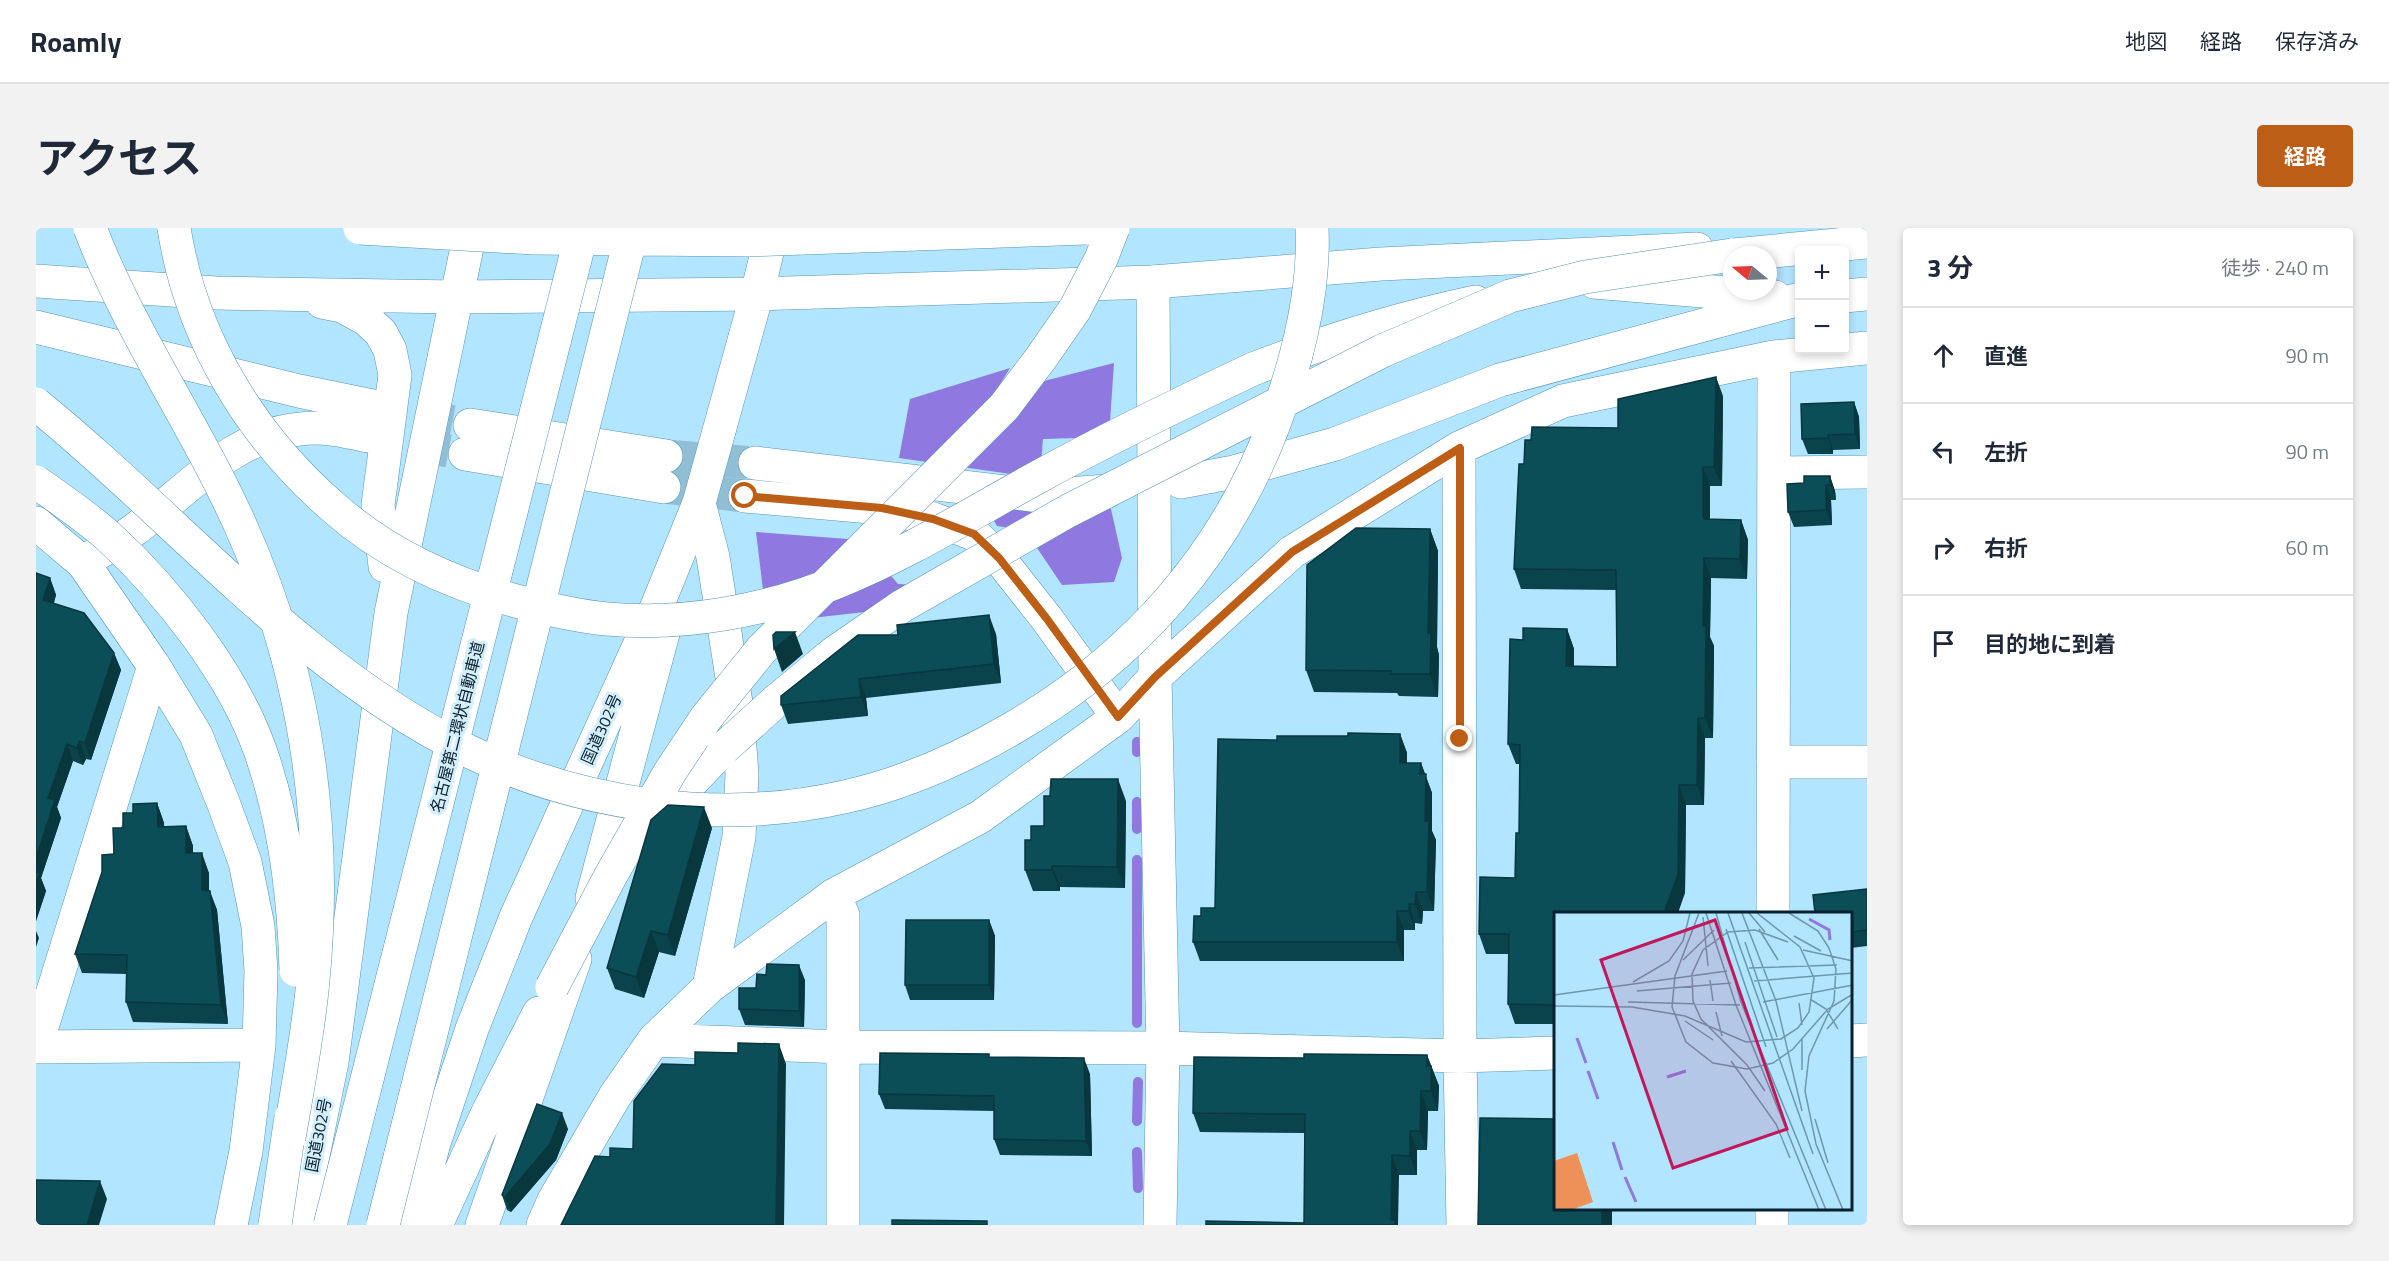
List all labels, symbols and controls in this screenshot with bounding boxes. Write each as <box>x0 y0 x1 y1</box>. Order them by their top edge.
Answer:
text: Roamly <box>30 20 121 63</box>
text: 地図 <box>2125 25 2167 57</box>
text: 経路 <box>2200 25 2242 57</box>
text: 保存済み <box>2275 25 2359 57</box>
text: アクセス <box>36 125 202 189</box>
button: 経路 <box>2257 125 2353 187</box>
north arrow <box>1723 246 1777 300</box>
map controls <box>1795 246 1849 354</box>
button: + <box>1795 246 1849 300</box>
text: 3 分 <box>1927 248 1973 287</box>
text: 徒歩 · 240 m <box>2221 252 2329 283</box>
button: − <box>1795 300 1849 354</box>
icon: ahead <box>1927 339 1960 372</box>
text: 直進 <box>1984 339 2028 373</box>
text: 90 m <box>2285 340 2329 371</box>
icon: left <box>1927 435 1960 468</box>
text: 左折 <box>1984 435 2028 469</box>
text: 90 m <box>2285 436 2329 467</box>
route start <box>731 482 757 508</box>
icon: right <box>1927 531 1960 564</box>
text: 右折 <box>1984 531 2028 565</box>
text: 60 m <box>2285 532 2329 563</box>
icon: arrive <box>1927 627 1960 660</box>
text: 目的地に到着 <box>1984 627 2116 661</box>
street label: 名古屋第二環状自動車道 <box>424 639 490 815</box>
street label: 国道302号 <box>575 690 627 768</box>
route end <box>1446 725 1472 751</box>
inset map <box>1554 912 1852 1210</box>
street label: 国道302号 <box>299 1096 337 1174</box>

